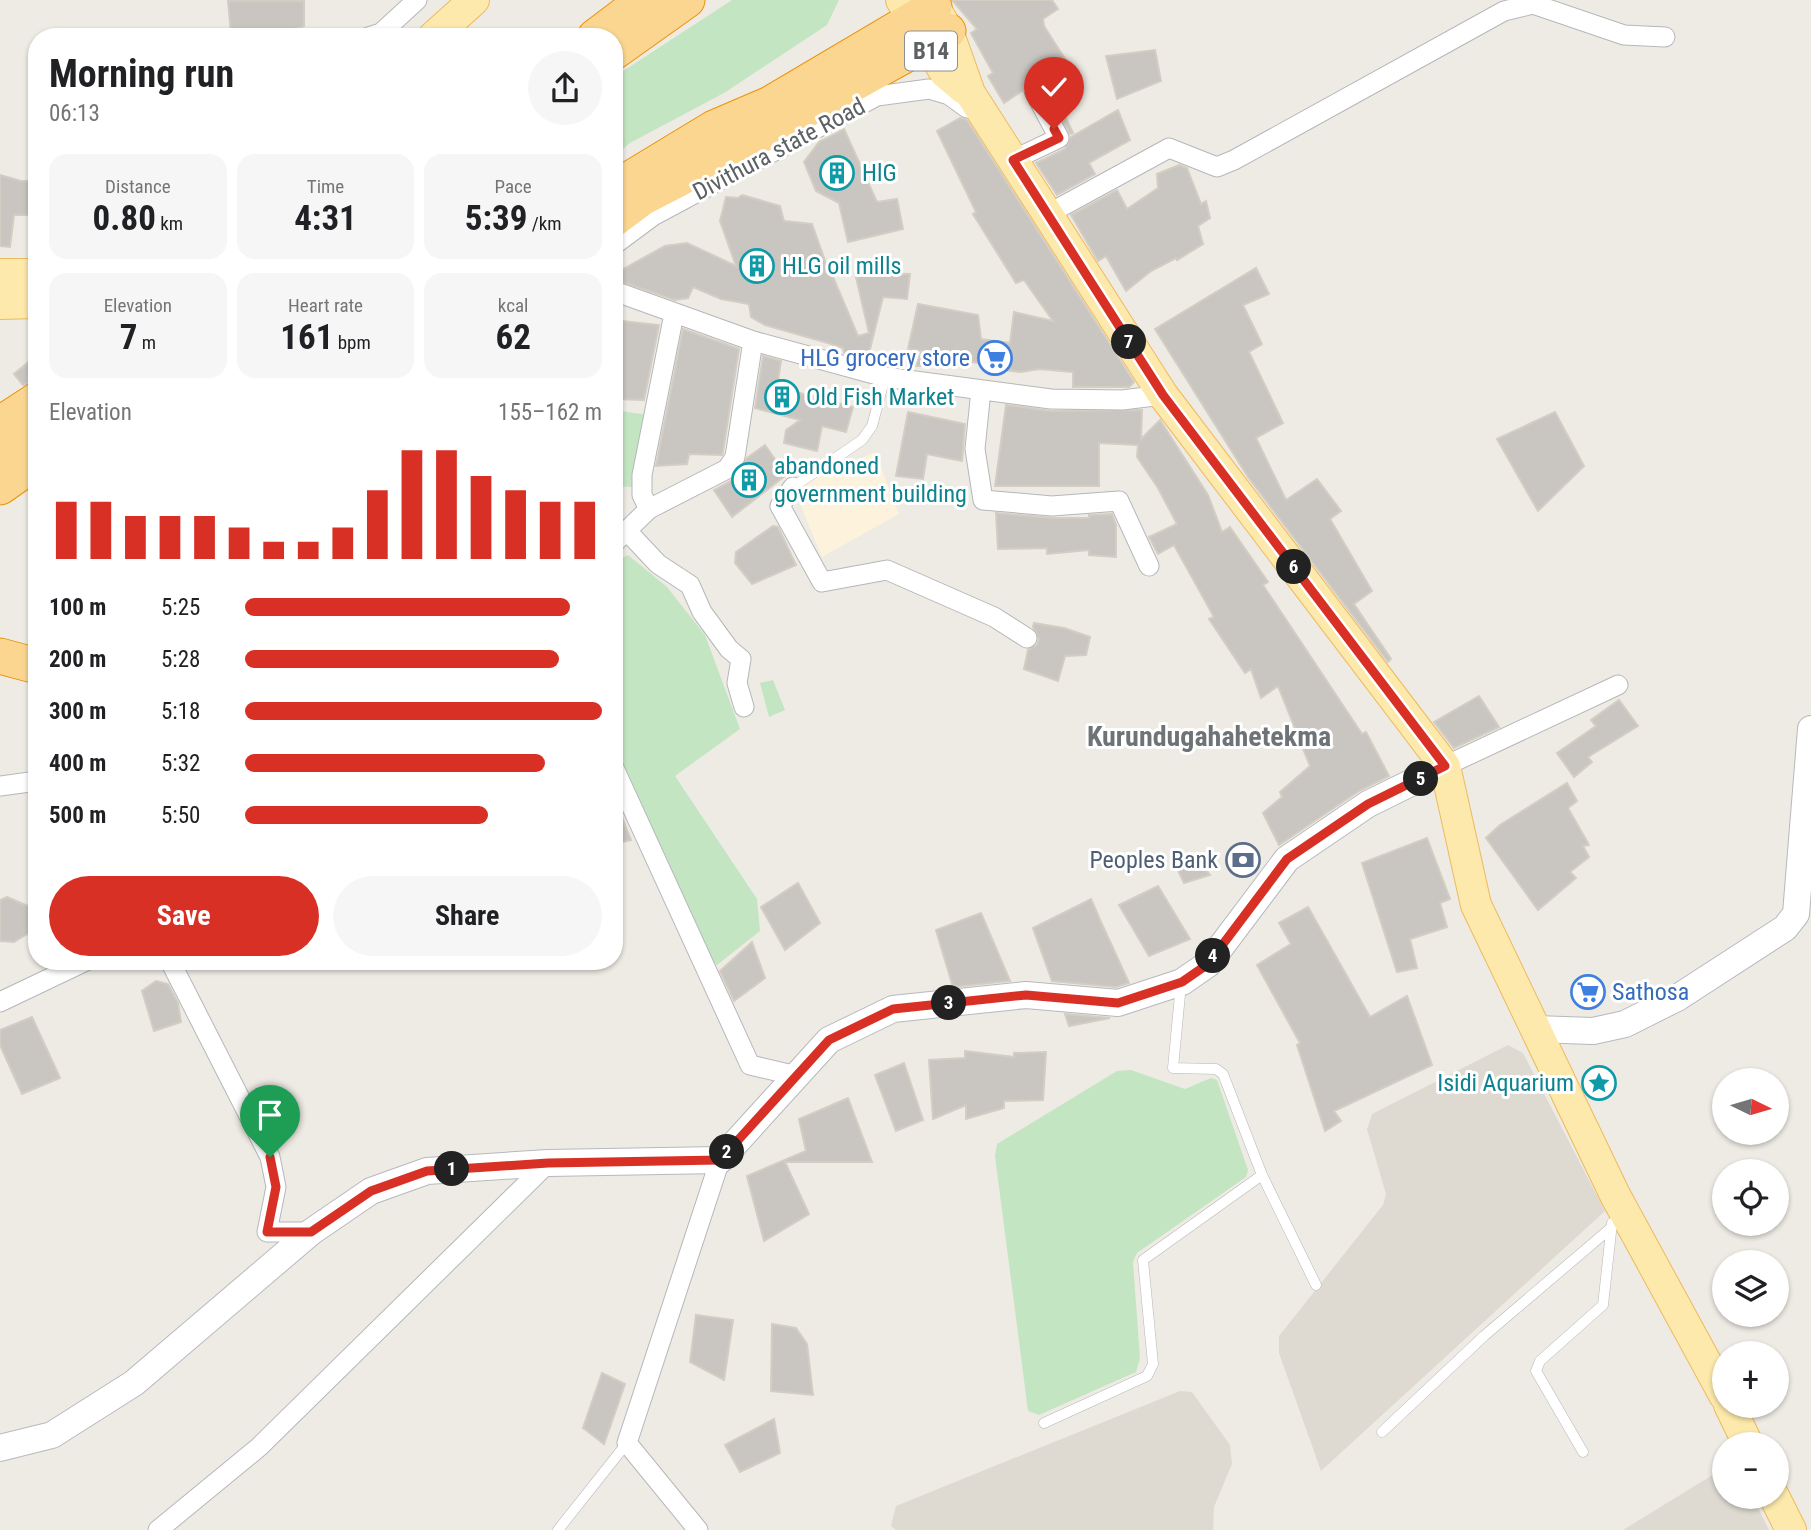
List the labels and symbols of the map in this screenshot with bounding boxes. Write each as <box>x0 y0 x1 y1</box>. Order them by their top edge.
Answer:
road number: B14 <box>905 32 957 70</box>
pin <box>1024 57 1084 129</box>
street label: Divithura state Road <box>688 92 870 206</box>
building icon: HlG <box>818 154 856 192</box>
place label: HlG <box>862 159 897 187</box>
building icon: HLG oil mills <box>738 247 776 285</box>
place label: HLG oil mills <box>782 252 901 280</box>
pin: 7 <box>1112 324 1146 360</box>
supermarket icon: HLG grocery store <box>976 339 1014 377</box>
place label: HLG grocery store <box>800 344 970 372</box>
building icon: Old Fish Market <box>763 378 801 416</box>
place label: Old Fish Market <box>806 383 954 411</box>
place label: abandoned government building <box>774 452 967 508</box>
building icon: abandoned government building <box>730 461 768 499</box>
pin: 6 <box>1276 550 1312 584</box>
district label: Kurundugahahetekma <box>1087 720 1331 753</box>
pin: 5 <box>1404 762 1438 796</box>
bank icon: Peoples Bank <box>1224 841 1262 879</box>
place label: Peoples Bank <box>1089 846 1218 874</box>
pin: 4 <box>1196 939 1230 974</box>
supermarket icon: Sathosa <box>1569 973 1607 1011</box>
place label: Sathosa <box>1612 978 1689 1006</box>
pin: 3 <box>932 986 967 1020</box>
place icon: Isidi Aquarium <box>1580 1064 1618 1102</box>
north arrow <box>1712 1068 1788 1144</box>
place label: Isidi Aquarium <box>1437 1069 1574 1097</box>
pin <box>240 1085 300 1157</box>
pin: 2 <box>710 1134 744 1170</box>
pin: 1 <box>434 1152 470 1186</box>

